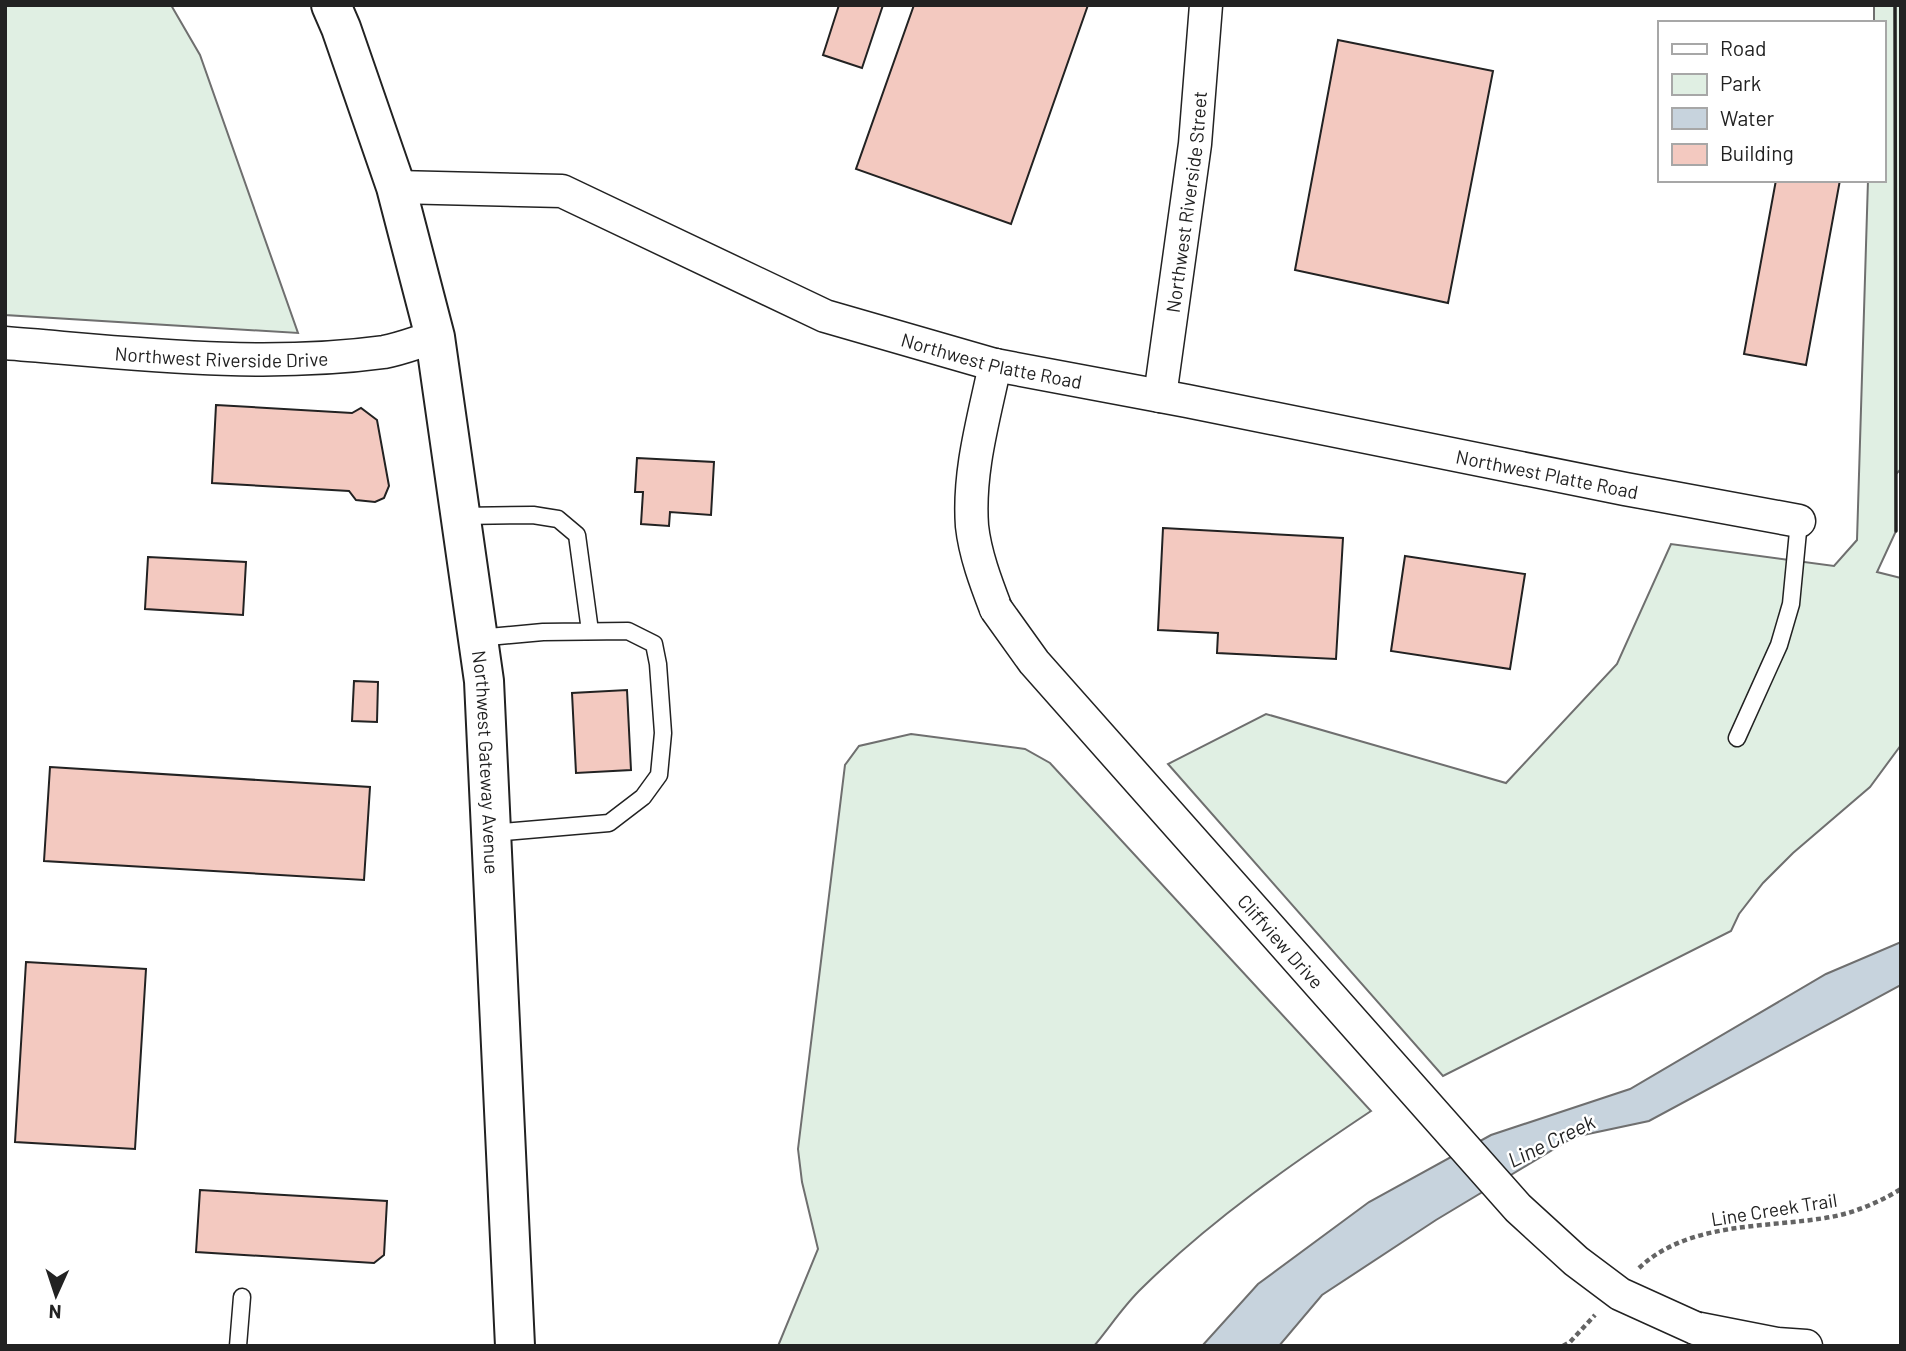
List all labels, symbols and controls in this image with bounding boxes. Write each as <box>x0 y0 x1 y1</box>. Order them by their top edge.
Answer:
legend <box>1658 21 1885 182</box>
text: Road <box>1720 35 1766 60</box>
text: Park <box>1720 70 1761 95</box>
street label: Northwest Riverside Street <box>1160 90 1211 314</box>
text: Water <box>1720 105 1775 130</box>
text: Building <box>1720 140 1794 165</box>
street label: Northwest Platte Road <box>899 327 1084 393</box>
street label: Northwest Riverside Drive <box>114 341 329 371</box>
street label: Northwest Platte Road <box>1454 444 1640 503</box>
street label: Northwest Gateway Avenue <box>468 649 504 875</box>
street label: Cliffview Drive <box>1234 889 1329 993</box>
water label: Line Creek <box>1503 1108 1599 1172</box>
street label: Line Creek Trail <box>1709 1188 1839 1230</box>
north arrow <box>21 1260 91 1330</box>
text: N <box>48 1301 62 1324</box>

